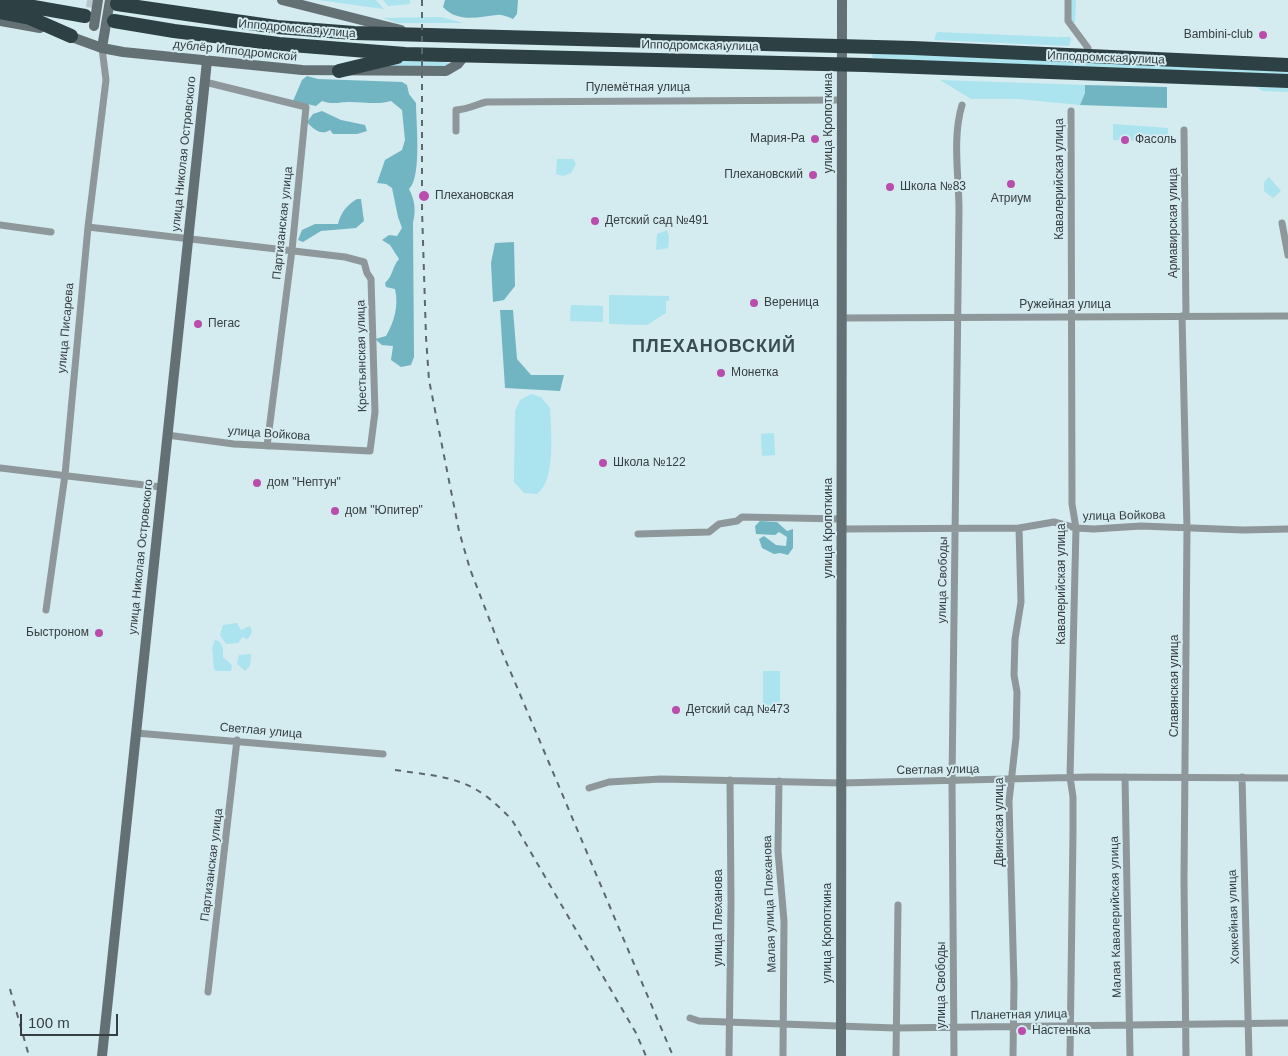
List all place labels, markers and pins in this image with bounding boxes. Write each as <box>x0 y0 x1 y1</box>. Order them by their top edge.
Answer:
place label: Bambini-club <box>1184 28 1253 42</box>
marker: Bambini-club <box>1257 29 1269 41</box>
place label: Мария-Ра <box>750 132 805 146</box>
marker: Мария-Ра <box>809 133 821 145</box>
place label: Фасоль <box>1135 133 1177 147</box>
marker: Фасоль <box>1119 134 1131 146</box>
place label: Плехановский <box>724 168 803 182</box>
marker: Плехановский <box>807 169 819 181</box>
marker: Атриум <box>1005 178 1017 190</box>
place label: Школа №83 <box>900 180 966 194</box>
marker: Школа №83 <box>884 181 896 193</box>
marker: Плехановская <box>417 189 431 203</box>
place label: Плехановская <box>435 189 514 203</box>
place label: Атриум <box>991 192 1031 206</box>
place label: Детский сад №491 <box>605 214 709 228</box>
marker: Детский сад №491 <box>589 215 601 227</box>
place label: Вереница <box>764 296 819 310</box>
marker: Вереница <box>748 297 760 309</box>
place label: Пегас <box>208 317 240 331</box>
marker: Пегас <box>192 318 204 330</box>
place label: Монетка <box>731 366 778 380</box>
marker: Монетка <box>715 367 727 379</box>
place label: Школа №122 <box>613 456 686 470</box>
marker: Школа №122 <box>597 457 609 469</box>
place label: дом "Нептун" <box>267 476 341 490</box>
marker: дом "Нептун" <box>251 477 263 489</box>
place label: дом "Юпитер" <box>345 504 423 518</box>
marker: дом "Юпитер" <box>329 505 341 517</box>
place label: Быстроном <box>26 626 89 640</box>
marker: Быстроном <box>93 627 105 639</box>
place label: Детский сад №473 <box>686 703 790 717</box>
marker: Детский сад №473 <box>670 704 682 716</box>
place label: Настенька <box>1032 1024 1090 1038</box>
marker: Настенька <box>1016 1025 1028 1037</box>

